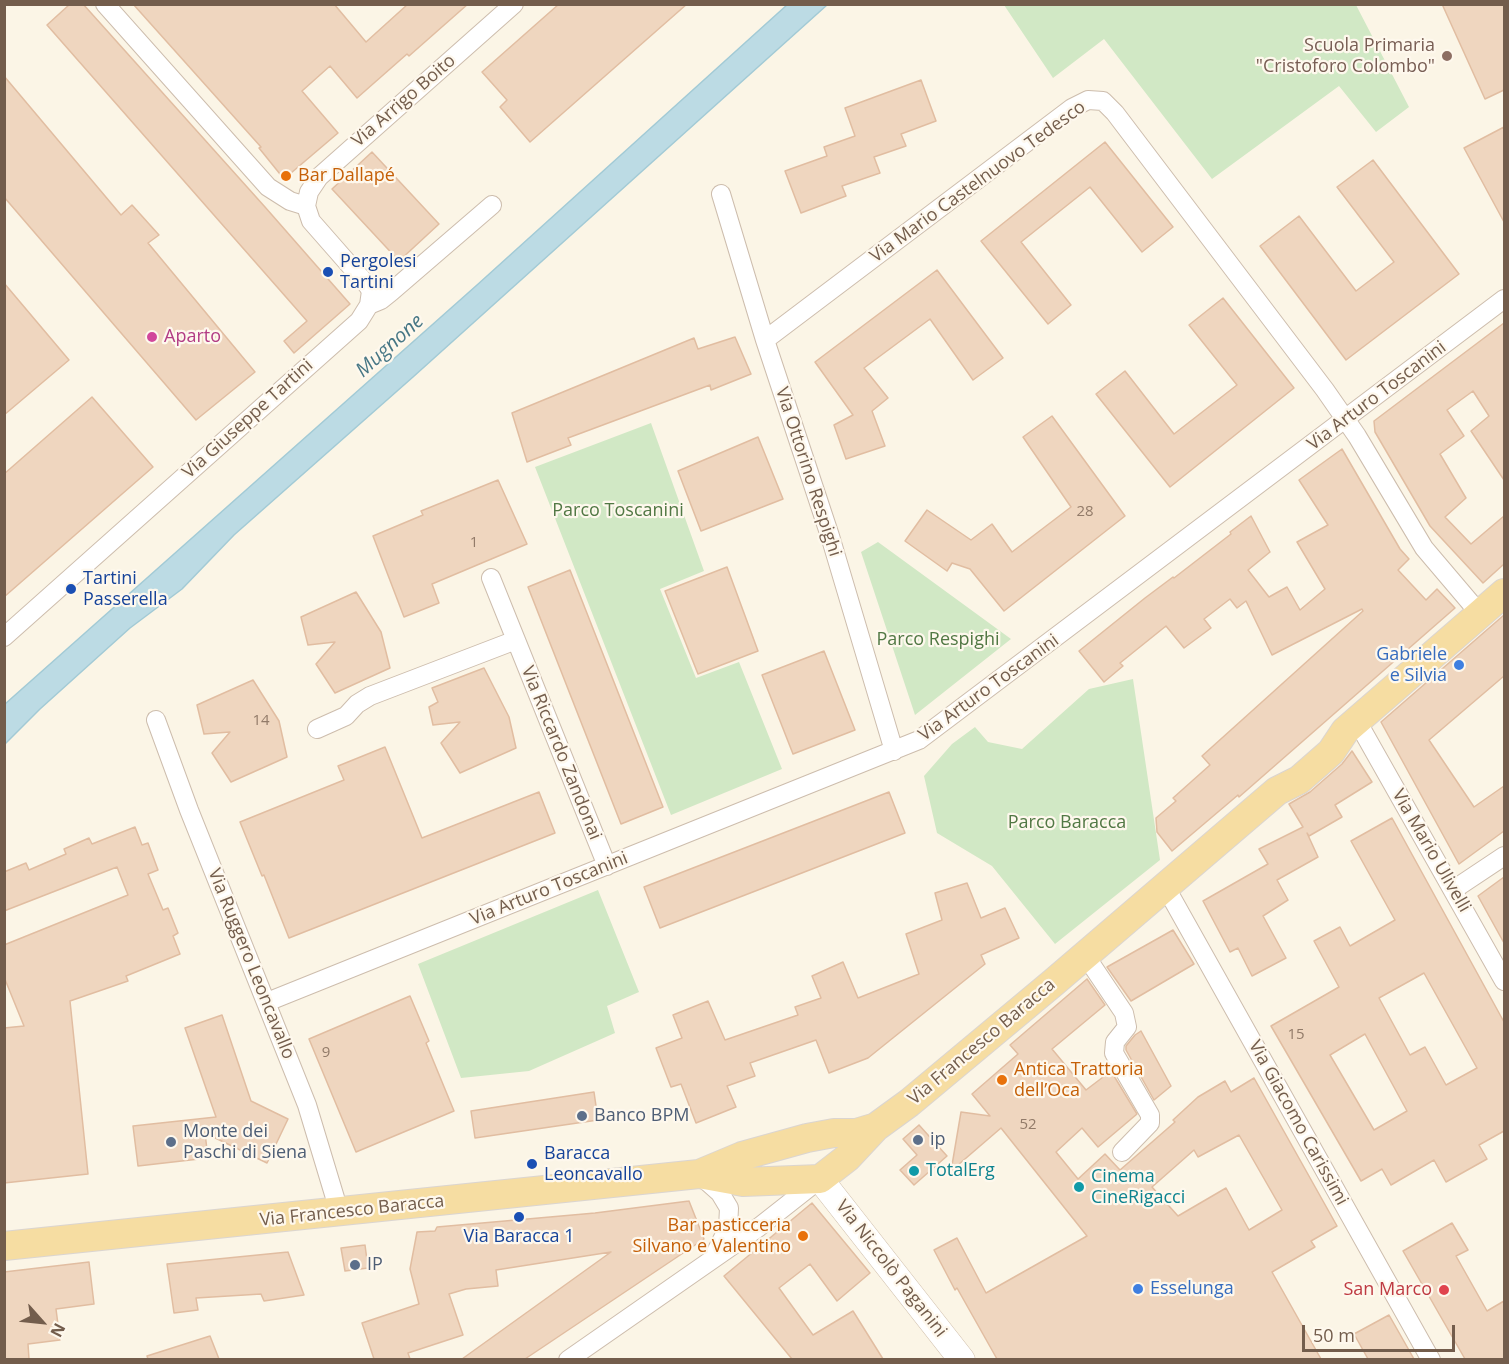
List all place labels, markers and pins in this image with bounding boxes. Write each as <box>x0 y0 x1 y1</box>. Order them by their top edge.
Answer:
place label: Scuola Primaria "Cristoforo Colombo" <box>1256 35 1435 78</box>
marker: Scuola Primaria "Cristoforo Colombo" <box>1440 49 1454 63</box>
place label: Bar Dallapé <box>298 165 395 187</box>
marker: Bar Dallapé <box>279 169 293 183</box>
place label: Pergolesi Tartini <box>340 251 417 294</box>
marker: Pergolesi Tartini <box>321 265 335 279</box>
place label: Aparto <box>164 326 221 348</box>
marker: Aparto <box>145 330 159 344</box>
place label: Tartini Passerella <box>83 568 168 610</box>
marker: Tartini Passerella <box>64 582 78 596</box>
place label: Gabriele e Silvia <box>1376 644 1447 686</box>
marker: Gabriele e Silvia <box>1452 658 1466 672</box>
place label: Antica Trattoria dell’Oca <box>1014 1059 1144 1102</box>
marker: Antica Trattoria dell’Oca <box>995 1073 1009 1087</box>
place label: Banco BPM <box>594 1105 689 1127</box>
marker: Banco BPM <box>575 1109 589 1123</box>
place label: Monte dei Paschi di Siena <box>183 1121 307 1164</box>
place label: ip <box>930 1129 946 1151</box>
marker: ip <box>911 1133 925 1147</box>
marker: Monte dei Paschi di Siena <box>164 1135 178 1149</box>
place label: Baracca Leoncavallo <box>544 1143 643 1186</box>
marker: Baracca Leoncavallo <box>525 1157 539 1171</box>
place label: TotalErg <box>926 1160 995 1182</box>
marker: TotalErg <box>907 1164 921 1178</box>
place label: Cinema CineRigacci <box>1091 1166 1185 1208</box>
marker: Cinema CineRigacci <box>1072 1180 1086 1194</box>
marker: Via Baracca 1 <box>512 1210 526 1224</box>
place label: Bar pasticceria Silvano e Valentino <box>632 1215 791 1258</box>
place label: Via Baracca 1 <box>463 1226 575 1248</box>
marker: Bar pasticceria Silvano e Valentino <box>796 1229 810 1243</box>
place label: IP <box>367 1254 383 1276</box>
marker: IP <box>348 1258 362 1272</box>
place label: Esselunga <box>1150 1278 1234 1300</box>
place label: San Marco <box>1343 1279 1432 1301</box>
marker: Esselunga <box>1131 1282 1145 1296</box>
marker: San Marco <box>1437 1283 1451 1297</box>

